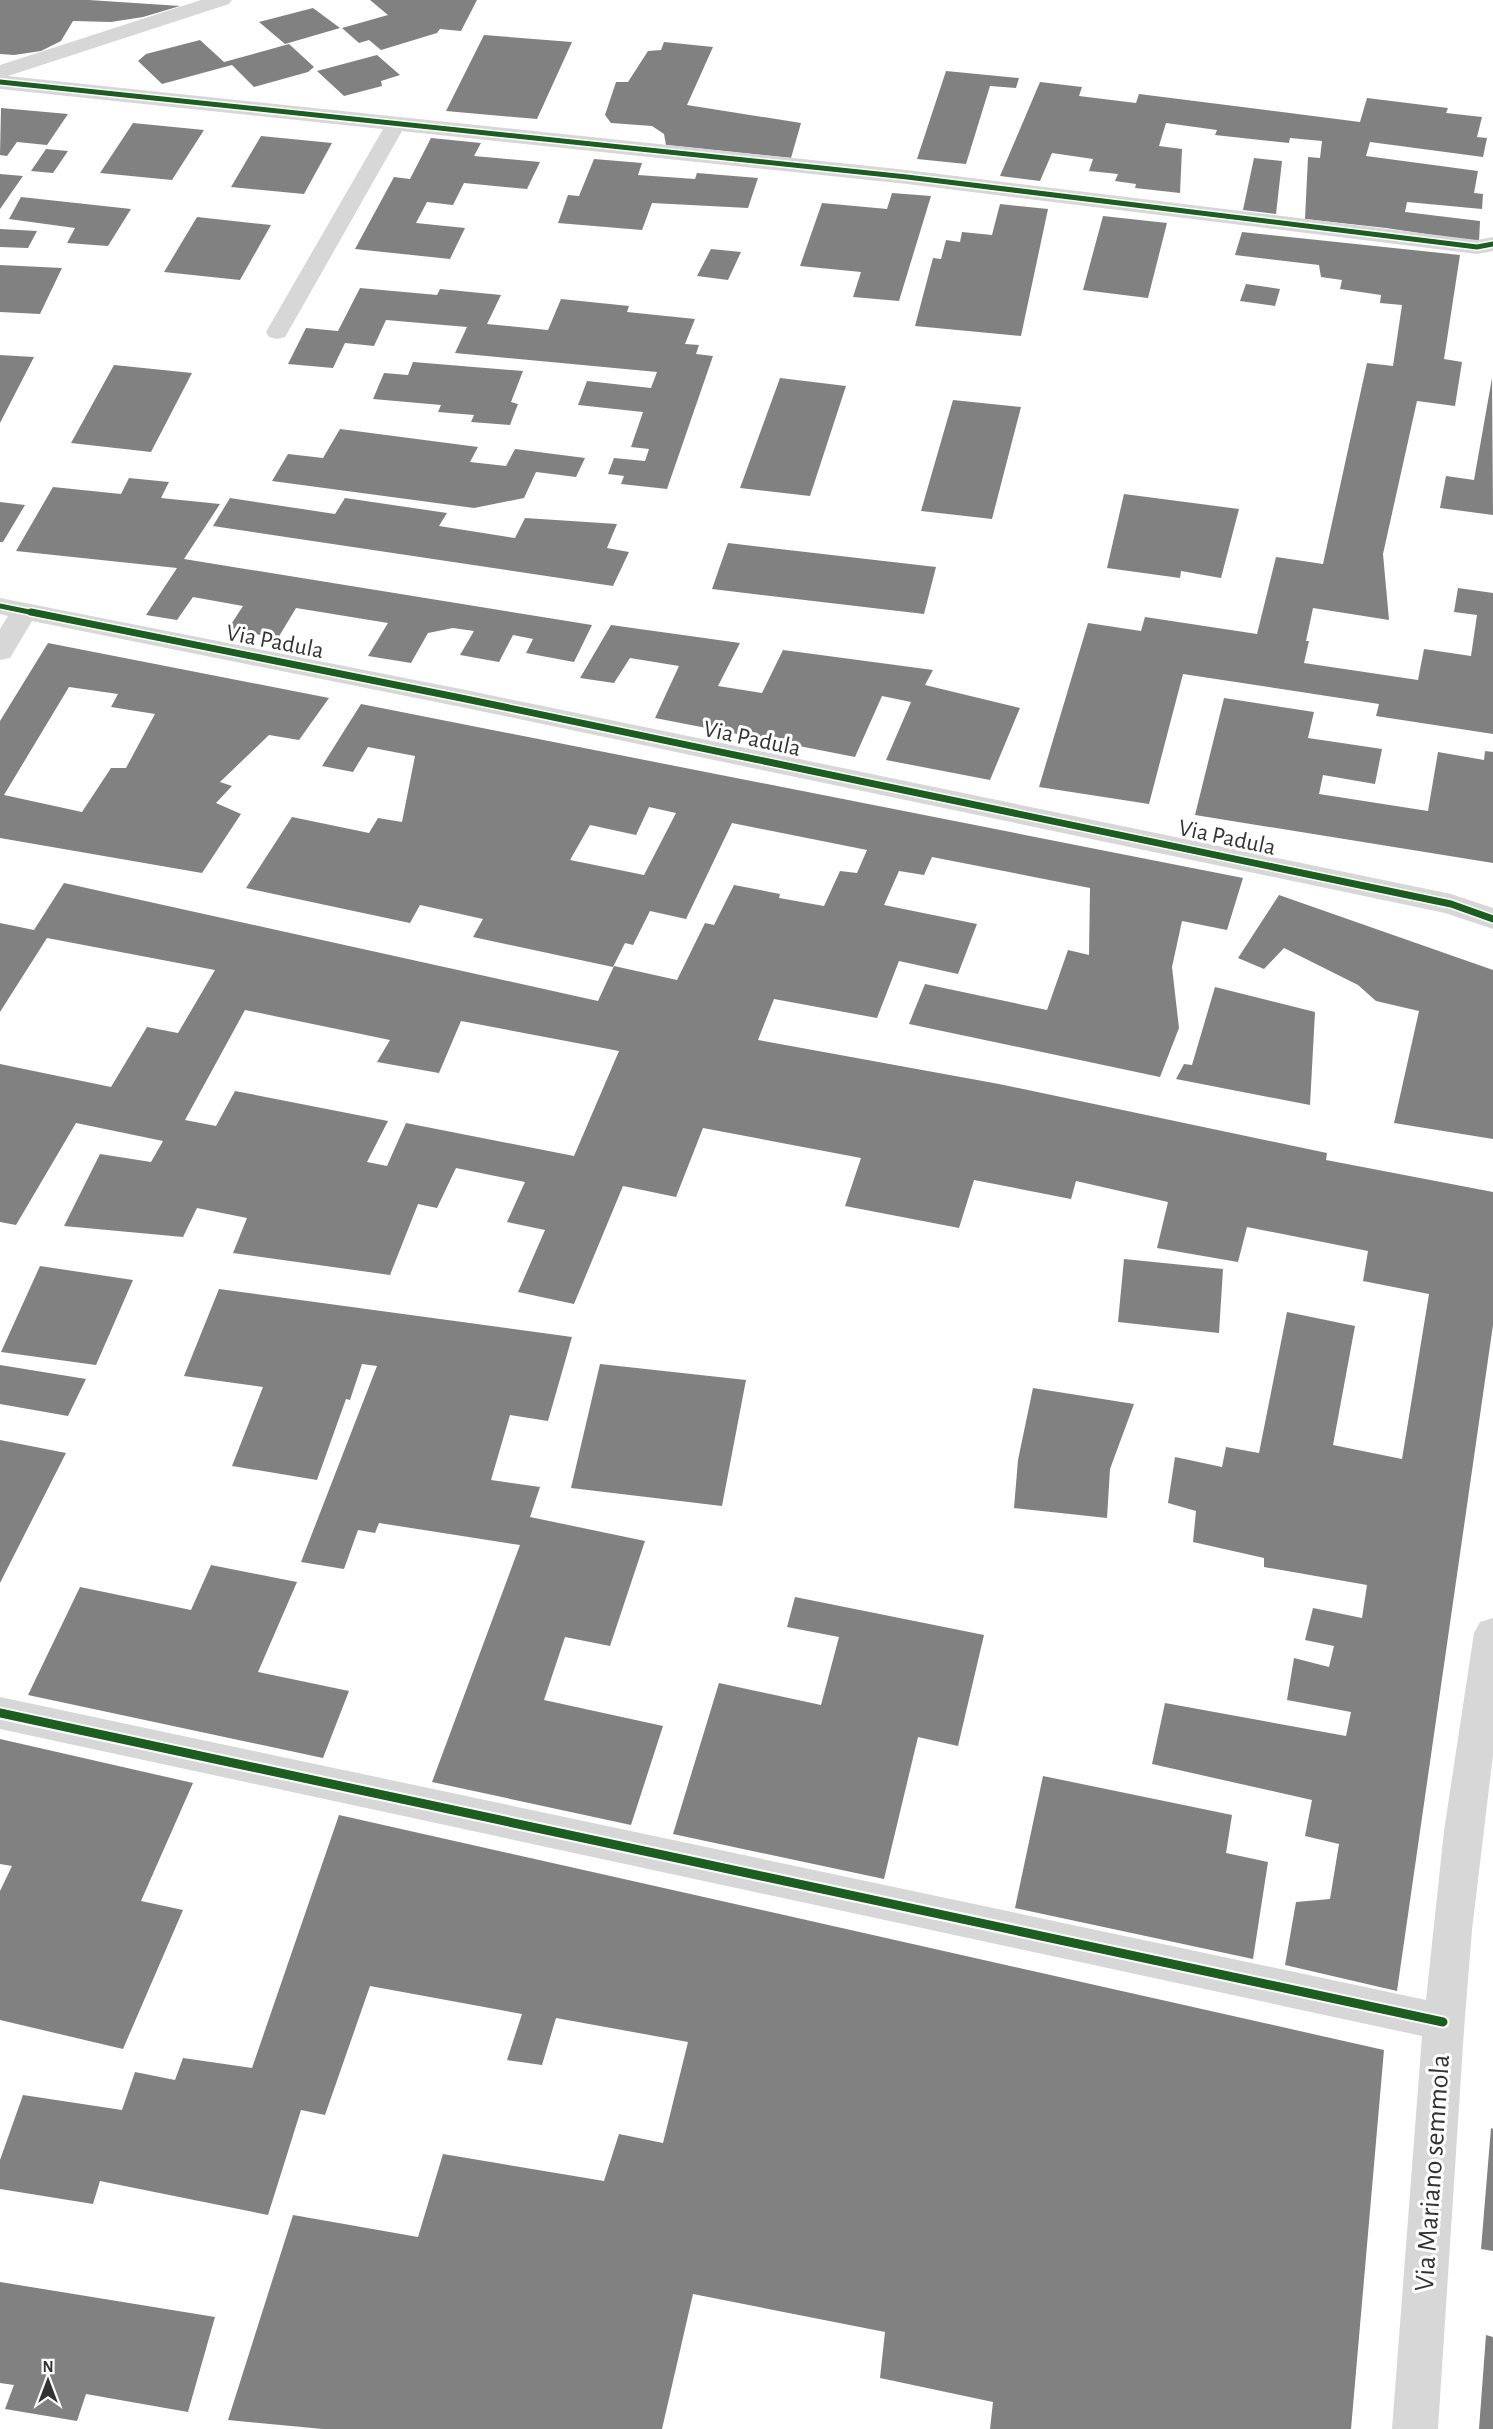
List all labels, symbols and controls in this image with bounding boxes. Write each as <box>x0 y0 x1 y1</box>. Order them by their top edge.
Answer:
street label: Via Padula <box>224 621 326 663</box>
street label: Via Padula <box>701 717 803 761</box>
street label: Via Padula <box>1176 816 1278 860</box>
street label: Via Mariano semmola <box>1411 2054 1455 2292</box>
north arrow <box>18 2351 78 2411</box>
text: N <box>42 2359 54 2375</box>

